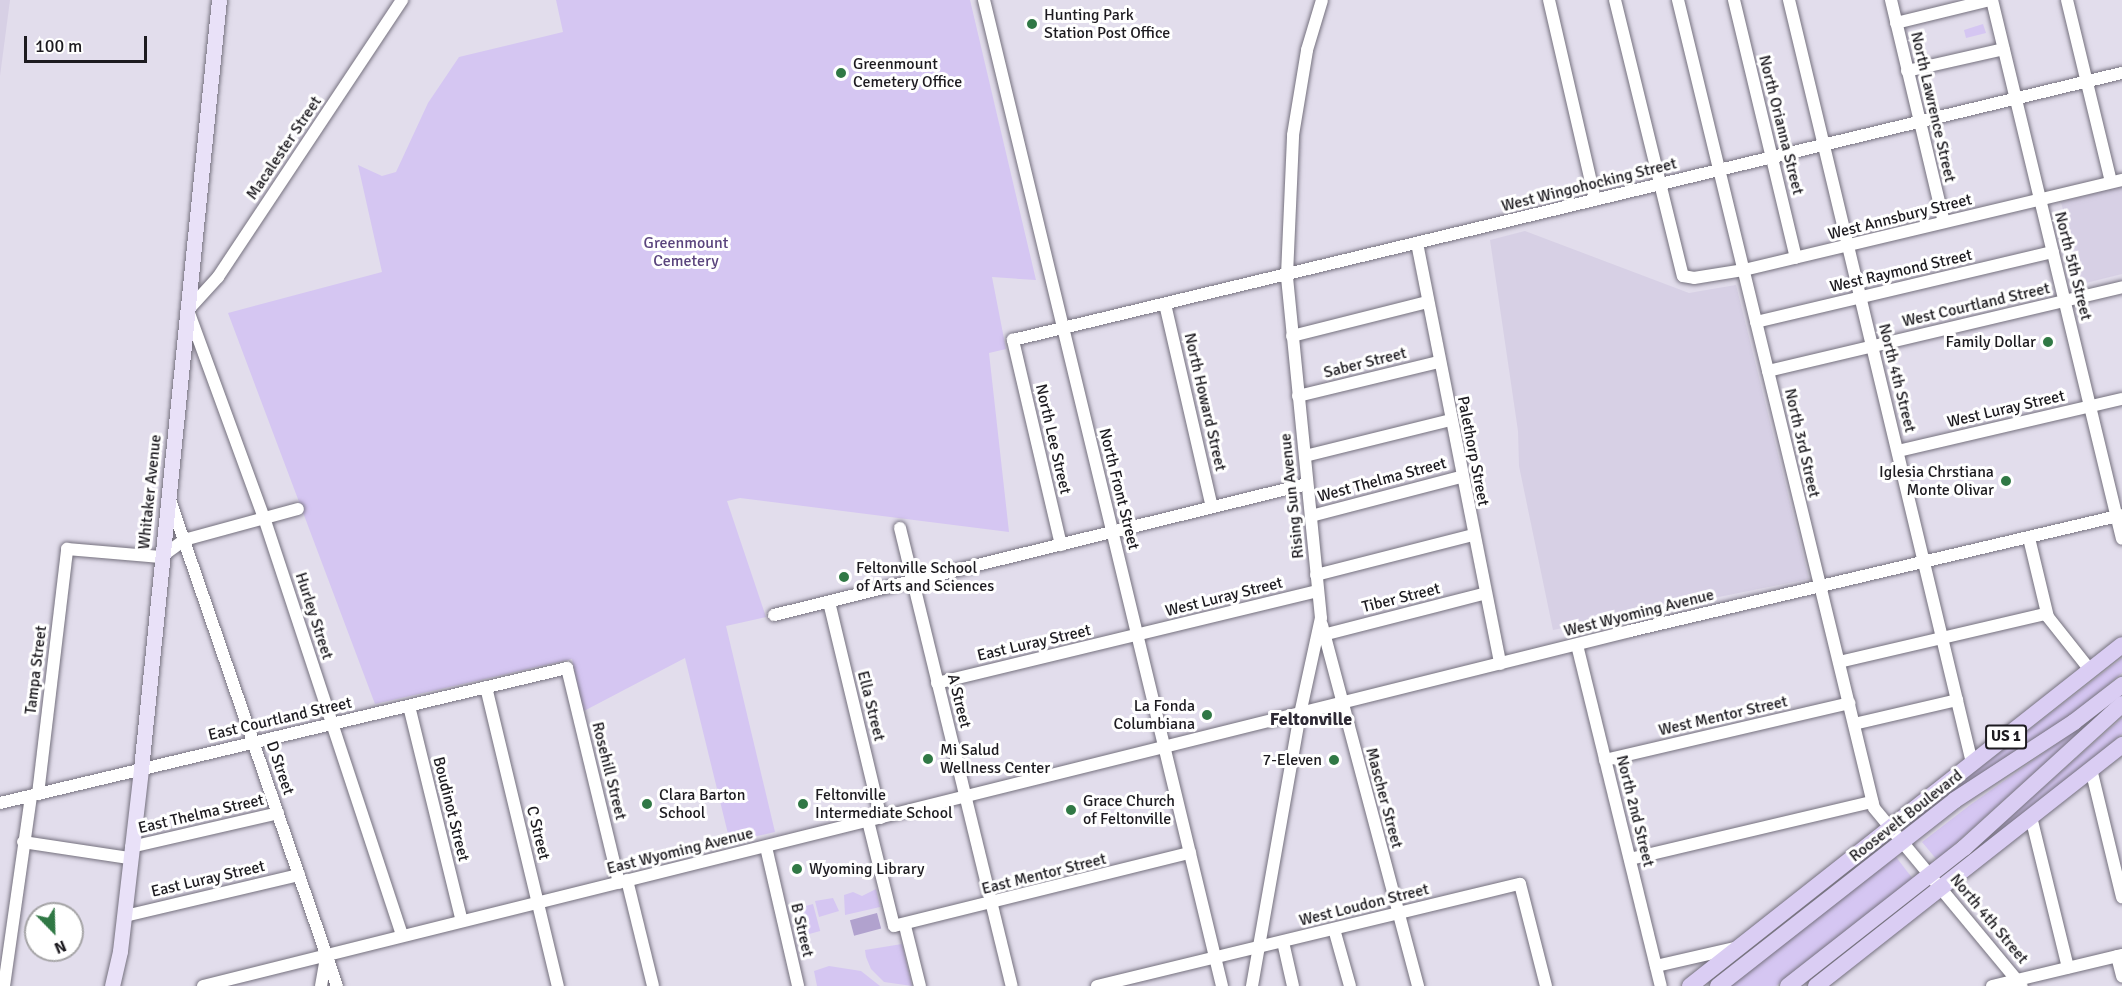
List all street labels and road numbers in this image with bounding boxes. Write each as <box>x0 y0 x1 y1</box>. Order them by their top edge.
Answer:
street label: North Lawrence Street <box>1906 30 1960 184</box>
street label: North Orianna Street <box>1754 53 1808 197</box>
street label: Macalester Street <box>242 93 326 203</box>
street label: West Wingohocking Street <box>1499 154 1679 216</box>
street label: West Annsbury Street <box>1826 190 1974 244</box>
street label: North 5th Street <box>2050 210 2096 322</box>
street label: West Raymond Street <box>1828 245 1974 297</box>
street label: West Courtland Street <box>1900 279 2052 331</box>
street label: North 4th Street <box>1874 322 1920 434</box>
street label: North Howard Street <box>1180 331 1230 473</box>
street label: Saber Street <box>1322 343 1408 383</box>
street label: North Lee Street <box>1031 382 1075 496</box>
street label: West Luray Street <box>1945 386 2067 432</box>
street label: North 3rd Street <box>1780 387 1824 499</box>
street label: Palethorp Street <box>1453 394 1493 508</box>
street label: North Front Street <box>1095 426 1143 552</box>
street label: Rising Sun Avenue <box>1276 432 1308 560</box>
street label: Whitaker Avenue <box>134 434 166 550</box>
street label: West Thelma Street <box>1316 454 1448 506</box>
street label: Hurley Street <box>291 570 337 662</box>
street label: West Luray Street <box>1163 573 1285 621</box>
street label: Tiber Street <box>1360 579 1442 617</box>
street label: West Wyoming Avenue <box>1562 585 1716 641</box>
street label: East Luray Street <box>975 621 1093 665</box>
street label: Tampa Street <box>21 624 51 716</box>
street label: Ella Street <box>853 669 889 743</box>
street label: A Street <box>943 672 975 730</box>
street label: West Mentor Street <box>1657 692 1789 740</box>
street label: East Courtland Street <box>206 693 354 745</box>
street label: Rosehill Street <box>588 720 630 822</box>
road number: US 1 <box>1985 725 2027 749</box>
street label: D Street <box>262 739 298 797</box>
street label: Mascher Street <box>1361 746 1407 850</box>
street label: North 2nd Street <box>1612 753 1658 869</box>
street label: Boudinot Street <box>429 755 473 863</box>
street label: Roosevelt Boulevard <box>1846 766 1966 866</box>
street label: East Thelma Street <box>136 790 266 838</box>
street label: C Street <box>522 804 554 862</box>
street label: East Wyoming Avenue <box>605 824 755 878</box>
street label: East Mentor Street <box>980 849 1108 899</box>
street label: East Luray Street <box>149 857 267 901</box>
street label: North 4th Street <box>1946 870 2032 968</box>
street label: West Loudon Street <box>1297 880 1431 930</box>
street label: B Street <box>786 901 818 959</box>

